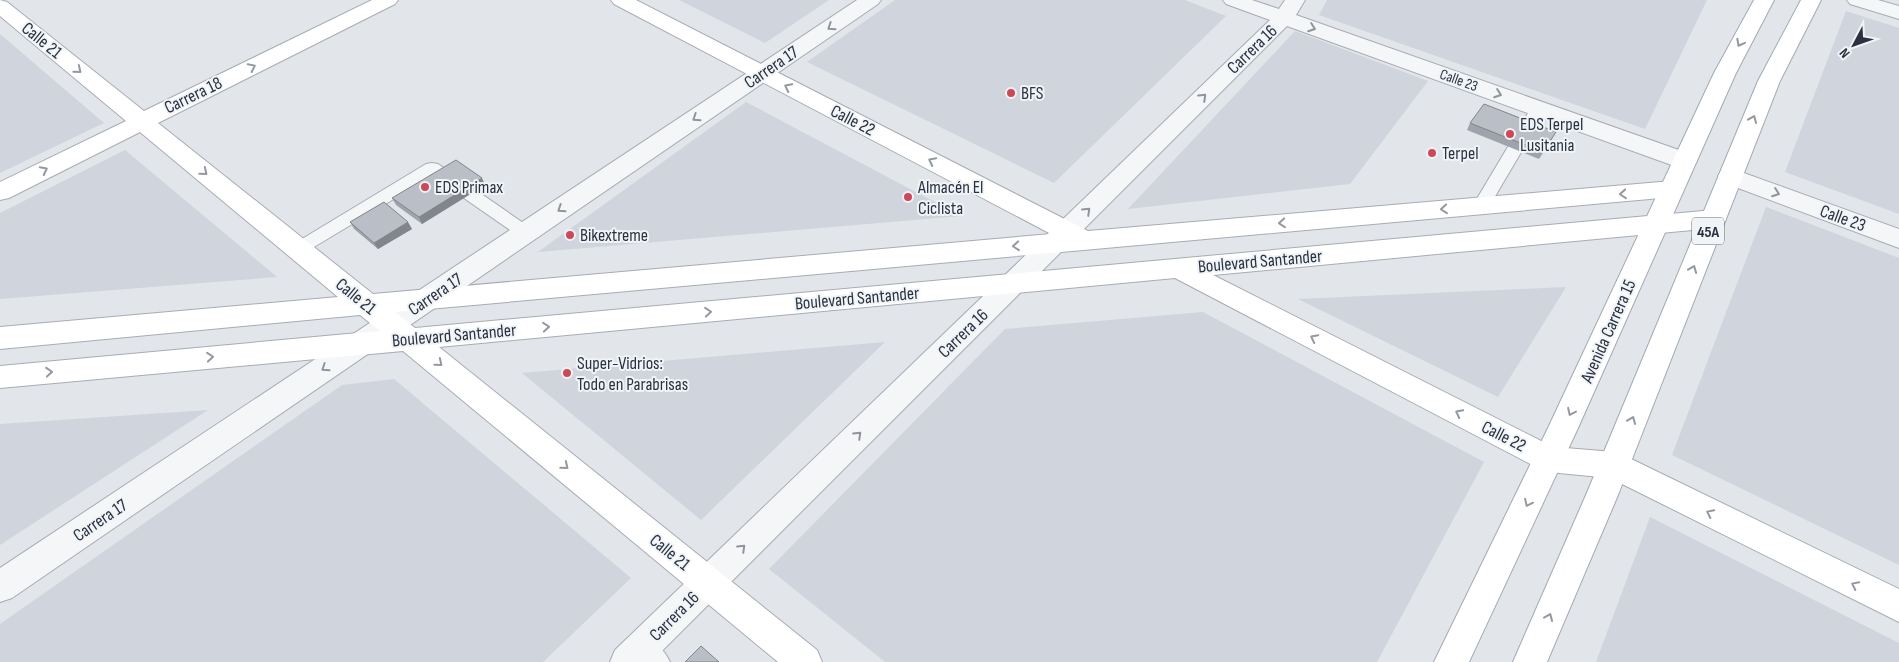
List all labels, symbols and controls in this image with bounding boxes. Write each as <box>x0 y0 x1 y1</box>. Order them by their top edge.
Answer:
street label: Calle 21 <box>17 18 67 63</box>
street label: Carrera 16 <box>1223 20 1282 78</box>
north arrow <box>1829 20 1879 70</box>
one-way arrow <box>827 21 836 30</box>
one-way arrow <box>1308 22 1316 32</box>
one-way arrow <box>1737 37 1747 46</box>
street label: Carrera 17 <box>740 41 803 93</box>
text: N <box>1836 45 1853 62</box>
one-way arrow <box>247 62 256 73</box>
one-way arrow <box>73 64 82 73</box>
street label: Calle 23 <box>1437 65 1481 96</box>
street label: Carrera 18 <box>161 72 226 118</box>
one-way arrow <box>784 83 793 93</box>
place label: BFS <box>1021 83 1044 104</box>
marker: BFS <box>1005 87 1017 99</box>
one-way arrow <box>1494 88 1502 98</box>
one-way arrow <box>1198 94 1207 103</box>
street label: Calle 22 <box>827 100 878 140</box>
one-way arrow <box>692 112 702 121</box>
place label: EDS Terpel Lusitania <box>1520 114 1583 156</box>
one-way arrow <box>1747 115 1758 124</box>
marker: EDS Terpel Lusitania <box>1504 128 1516 140</box>
place label: Terpel <box>1442 143 1479 164</box>
marker: Terpel <box>1426 147 1438 159</box>
one-way arrow <box>929 157 938 167</box>
one-way arrow <box>38 166 47 176</box>
one-way arrow <box>199 167 208 176</box>
place label: EDS Primax <box>435 177 503 198</box>
place label: Almacén El Ciclista <box>917 177 983 219</box>
marker: EDS Primax <box>419 181 431 193</box>
one-way arrow <box>1771 187 1780 197</box>
one-way arrow <box>1619 188 1627 199</box>
marker: Almacén El Ciclista <box>902 191 914 203</box>
street label: Calle 23 <box>1817 201 1869 236</box>
one-way arrow <box>557 203 567 212</box>
one-way arrow <box>1440 203 1448 214</box>
one-way arrow <box>1081 208 1090 217</box>
one-way arrow <box>1278 217 1286 228</box>
road number: 45A <box>1692 218 1724 245</box>
place label: Bikextreme <box>580 225 648 246</box>
marker: Bikextreme <box>564 229 576 241</box>
one-way arrow <box>1011 241 1019 252</box>
street label: Boulevard Santander <box>1197 246 1323 277</box>
one-way arrow <box>1686 265 1697 274</box>
street label: Carrera 17 <box>404 268 467 320</box>
street label: Calle 21 <box>331 274 381 319</box>
street label: Avenida Carrera 15 <box>1576 276 1641 387</box>
street label: Boulevard Santander <box>794 283 920 314</box>
street label: Carrera 16 <box>934 304 993 362</box>
one-way arrow <box>705 307 713 318</box>
street label: Boulevard Santander <box>391 320 517 351</box>
one-way arrow <box>543 321 551 332</box>
one-way arrow <box>1311 334 1320 344</box>
one-way arrow <box>207 352 215 363</box>
place label: Super-Vidrios: Todo en Parabrisas <box>577 353 688 395</box>
one-way arrow <box>433 358 442 366</box>
one-way arrow <box>321 362 331 371</box>
one-way arrow <box>45 367 53 378</box>
marker: Super-Vidrios: Todo en Parabrisas <box>561 367 573 379</box>
one-way arrow <box>1567 407 1577 416</box>
one-way arrow <box>1455 409 1464 419</box>
street label: Calle 22 <box>1478 416 1529 456</box>
one-way arrow <box>1626 416 1636 425</box>
one-way arrow <box>853 432 862 441</box>
one-way arrow <box>559 461 568 469</box>
street label: Carrera 17 <box>69 494 132 546</box>
one-way arrow <box>1524 498 1534 507</box>
one-way arrow <box>1706 509 1715 519</box>
street label: Calle 21 <box>645 530 695 575</box>
one-way arrow <box>737 545 746 554</box>
one-way arrow <box>1851 581 1860 591</box>
street label: Carrera 16 <box>645 587 704 646</box>
one-way arrow <box>1542 613 1553 622</box>

